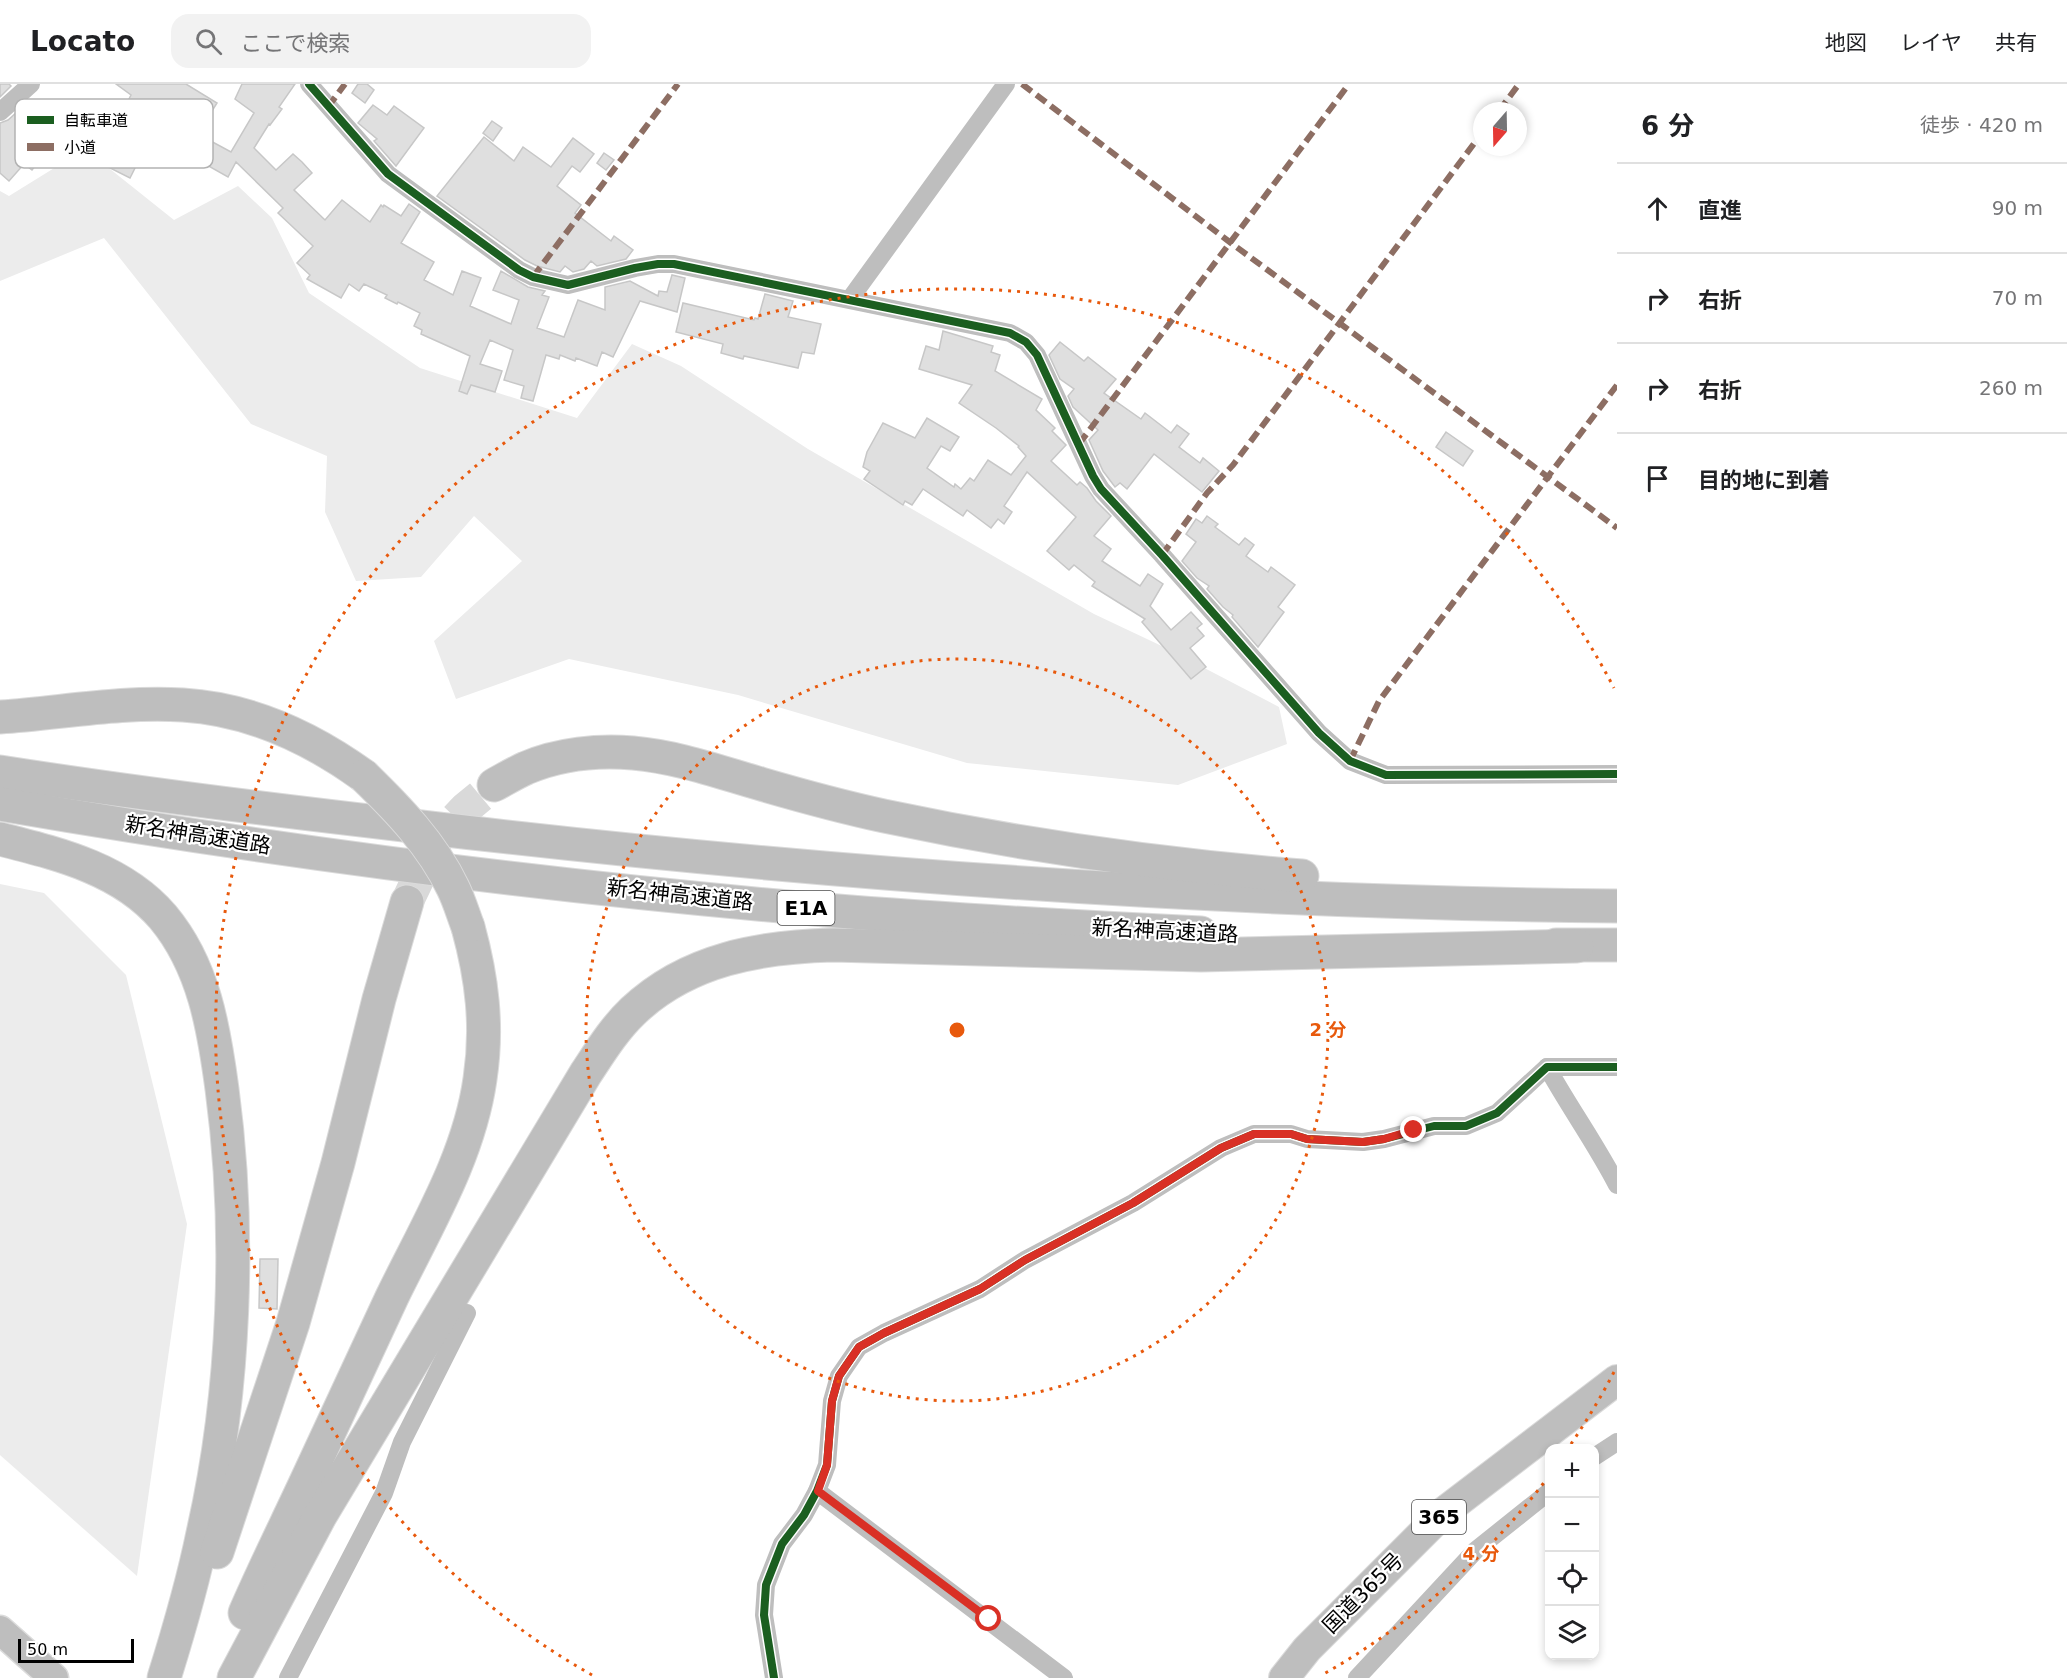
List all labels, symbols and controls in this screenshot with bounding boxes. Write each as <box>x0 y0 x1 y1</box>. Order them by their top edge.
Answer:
search box <box>171 14 591 68</box>
text: Locato <box>30 25 135 58</box>
icon: search <box>192 25 225 58</box>
text: ここで検索 <box>240 31 350 56</box>
text: 地図 <box>1825 31 1867 55</box>
text: レイヤ <box>1900 31 1962 55</box>
text: 共有 <box>1995 31 2037 55</box>
legend <box>15 99 213 168</box>
north arrow <box>1473 102 1527 156</box>
text: 自転車道 <box>64 111 128 130</box>
text: 6 分 <box>1641 111 1694 141</box>
text: 徒歩 · 420 m <box>1920 113 2043 137</box>
text: 小道 <box>64 138 96 157</box>
icon: ahead <box>1641 192 1674 225</box>
text: 90 m <box>1992 196 2043 220</box>
text: 直進 <box>1698 198 1742 223</box>
icon: right <box>1641 282 1674 315</box>
text: 70 m <box>1992 286 2043 310</box>
text: 右折 <box>1698 288 1742 313</box>
icon: right <box>1641 372 1674 405</box>
text: 260 m <box>1979 376 2043 400</box>
text: 右折 <box>1698 378 1742 403</box>
icon: arrive <box>1641 462 1674 495</box>
text: 目的地に到着 <box>1698 468 1830 493</box>
street label: 新名神高速道路 <box>124 812 272 858</box>
street label: 新名神高速道路 <box>606 875 754 915</box>
road number: E1A <box>778 891 834 925</box>
street label: 新名神高速道路 <box>1091 915 1239 947</box>
text: 2 分 <box>1310 1019 1346 1040</box>
centre of rings <box>947 1020 967 1040</box>
route end <box>1400 1116 1426 1142</box>
map controls <box>1545 1444 1599 1660</box>
button: + <box>1545 1444 1599 1498</box>
button: − <box>1545 1498 1599 1552</box>
road number: 365 <box>1412 1500 1466 1534</box>
text: 4 分 <box>1463 1543 1499 1564</box>
street label: 国道365号 <box>1318 1548 1408 1638</box>
button: locate <box>1545 1552 1599 1606</box>
route start <box>975 1605 1001 1631</box>
button: layers <box>1545 1606 1599 1660</box>
scale bar <box>18 1636 134 1664</box>
text: 50 m <box>27 1640 68 1659</box>

